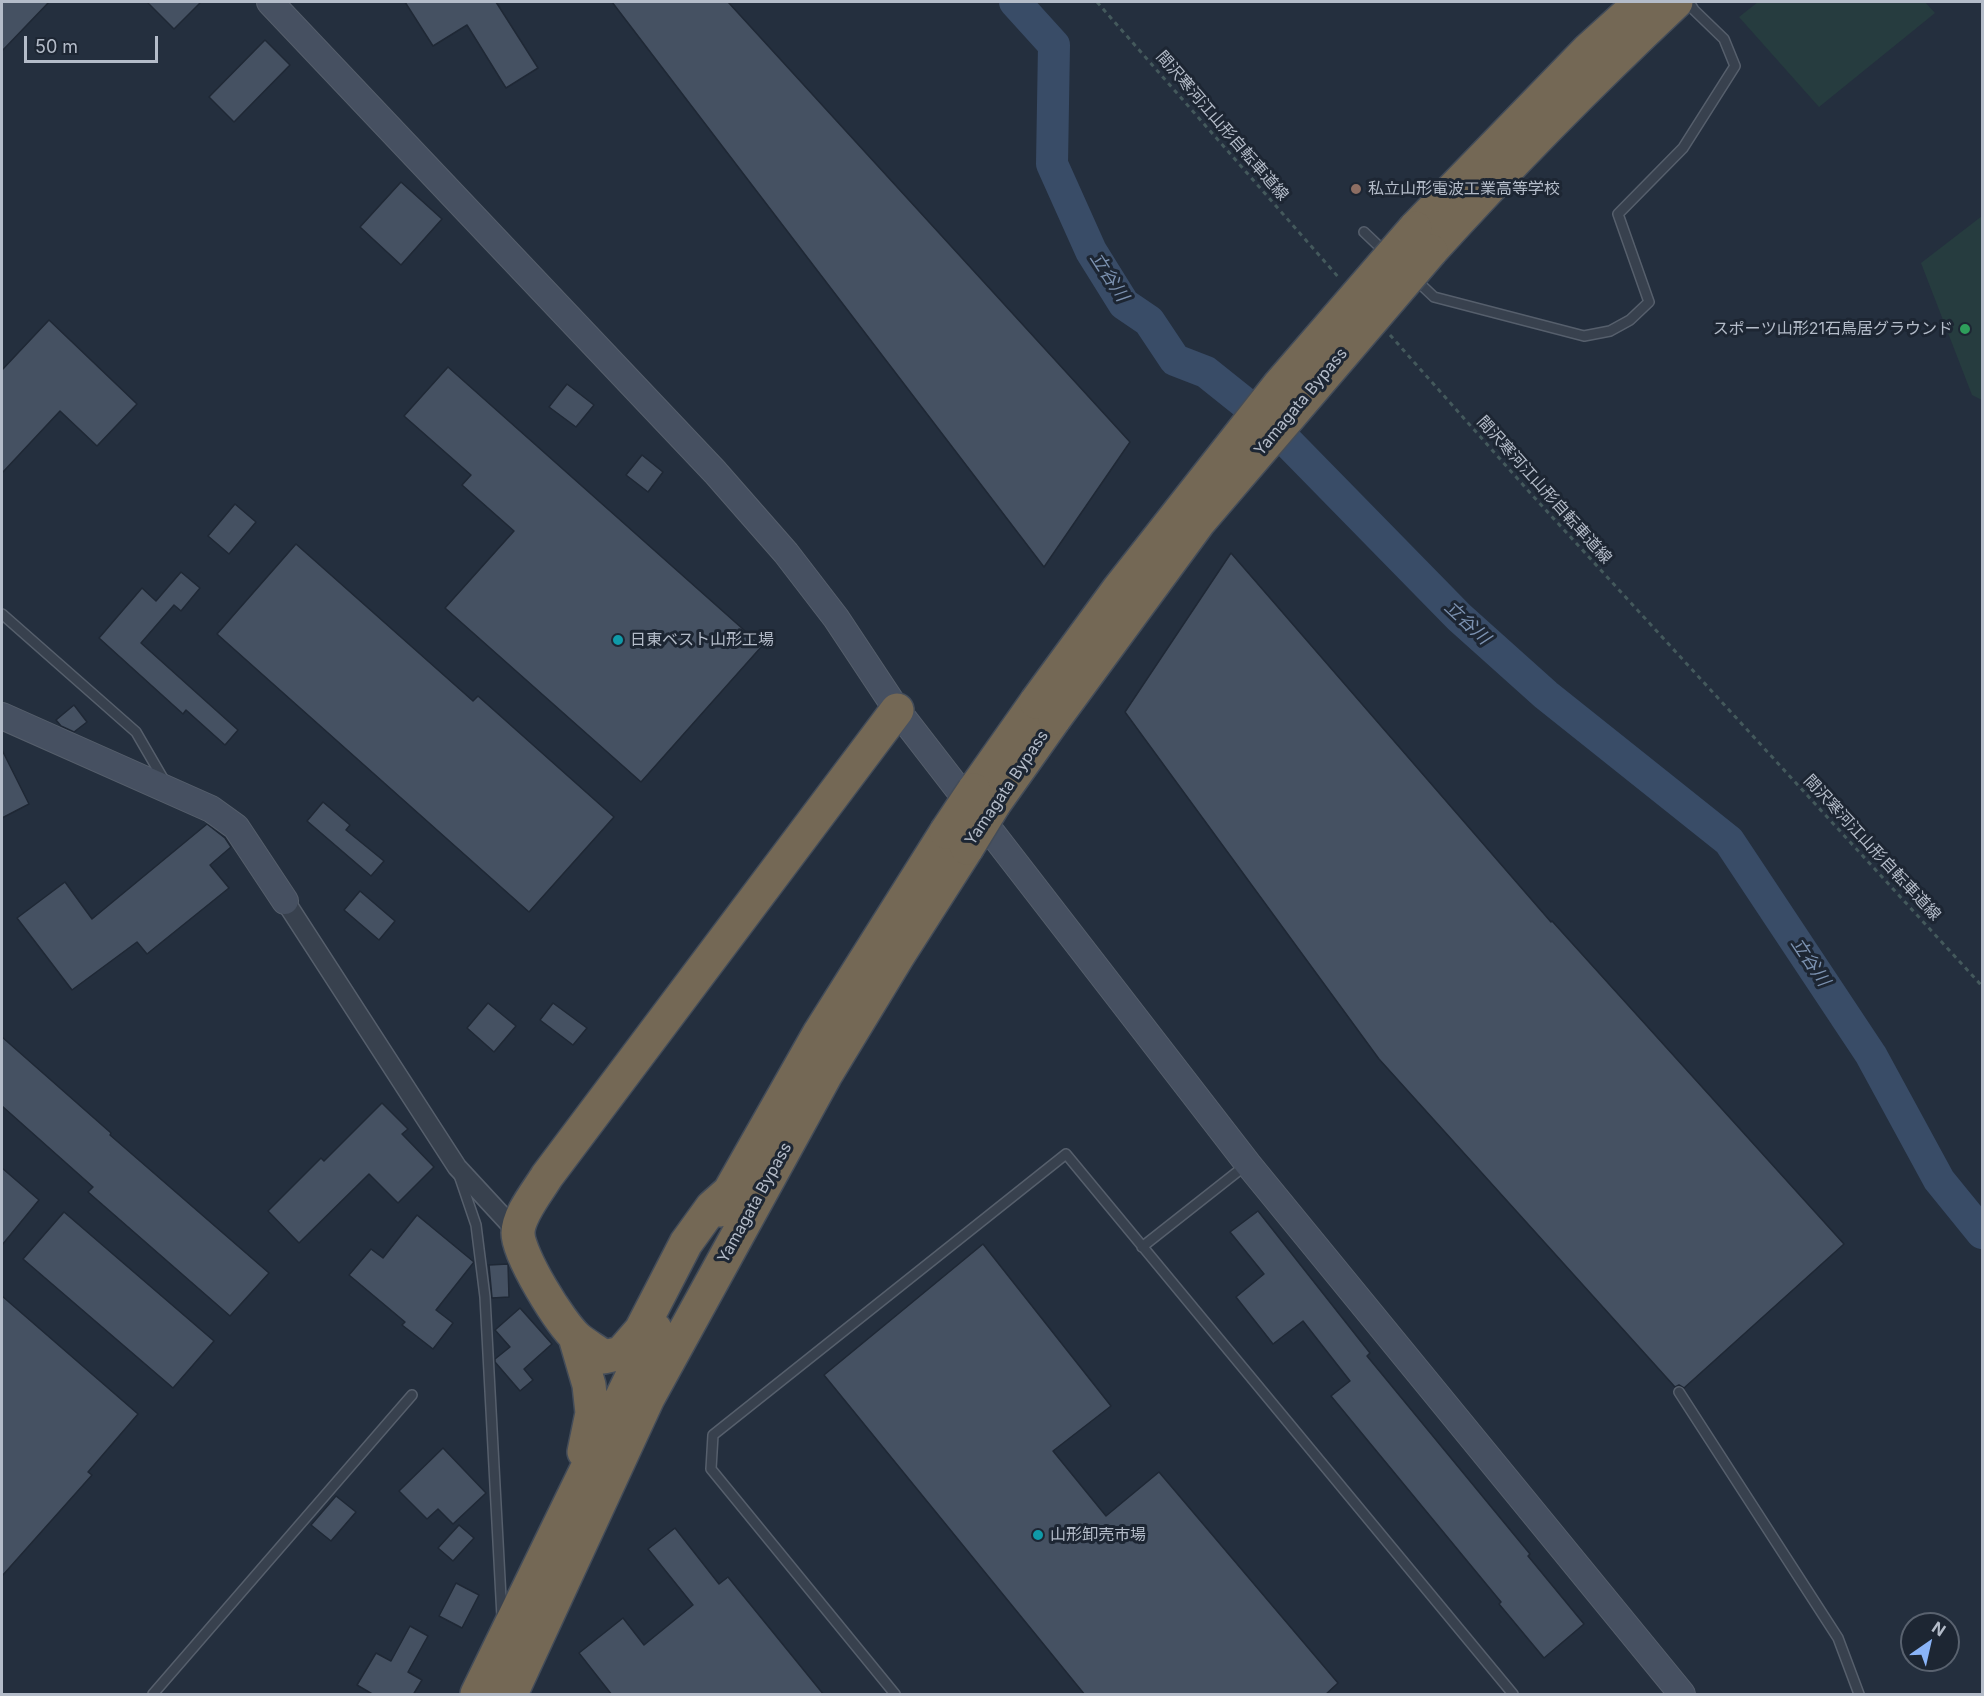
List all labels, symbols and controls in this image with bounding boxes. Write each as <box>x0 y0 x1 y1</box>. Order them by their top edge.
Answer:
scale bar <box>27 24 160 62</box>
text: 50 m <box>35 36 78 57</box>
street label: 間沢寒河江山形自転車道線 <box>1152 47 1292 205</box>
place label: 私立山形電波工業高等学校 <box>1368 179 1560 199</box>
marker: 私立山形電波工業高等学校 <box>1349 182 1363 196</box>
water label: 立谷川 <box>1085 248 1133 306</box>
place label: スポーツ山形21石鳥居グラウンド <box>1713 319 1953 339</box>
marker: スポーツ山形21石鳥居グラウンド <box>1958 322 1972 336</box>
street label: Yamagata Bypass <box>1250 344 1352 460</box>
street label: 間沢寒河江山形自転車道線 <box>1473 412 1615 568</box>
water label: 立谷川 <box>1440 597 1494 649</box>
place label: 日東ベスト山形工場 <box>630 630 774 650</box>
marker: 日東ベスト山形工場 <box>611 633 625 647</box>
street label: Yamagata Bypass <box>961 727 1053 849</box>
street label: 間沢寒河江山形自転車道線 <box>1800 771 1944 925</box>
water label: 立谷川 <box>1786 934 1834 990</box>
street label: Yamagata Bypass <box>714 1139 796 1267</box>
place label: 山形卸売市場 <box>1050 1525 1146 1545</box>
marker: 山形卸売市場 <box>1031 1528 1045 1542</box>
north arrow <box>1900 1612 1960 1672</box>
text: N <box>1928 1617 1950 1640</box>

